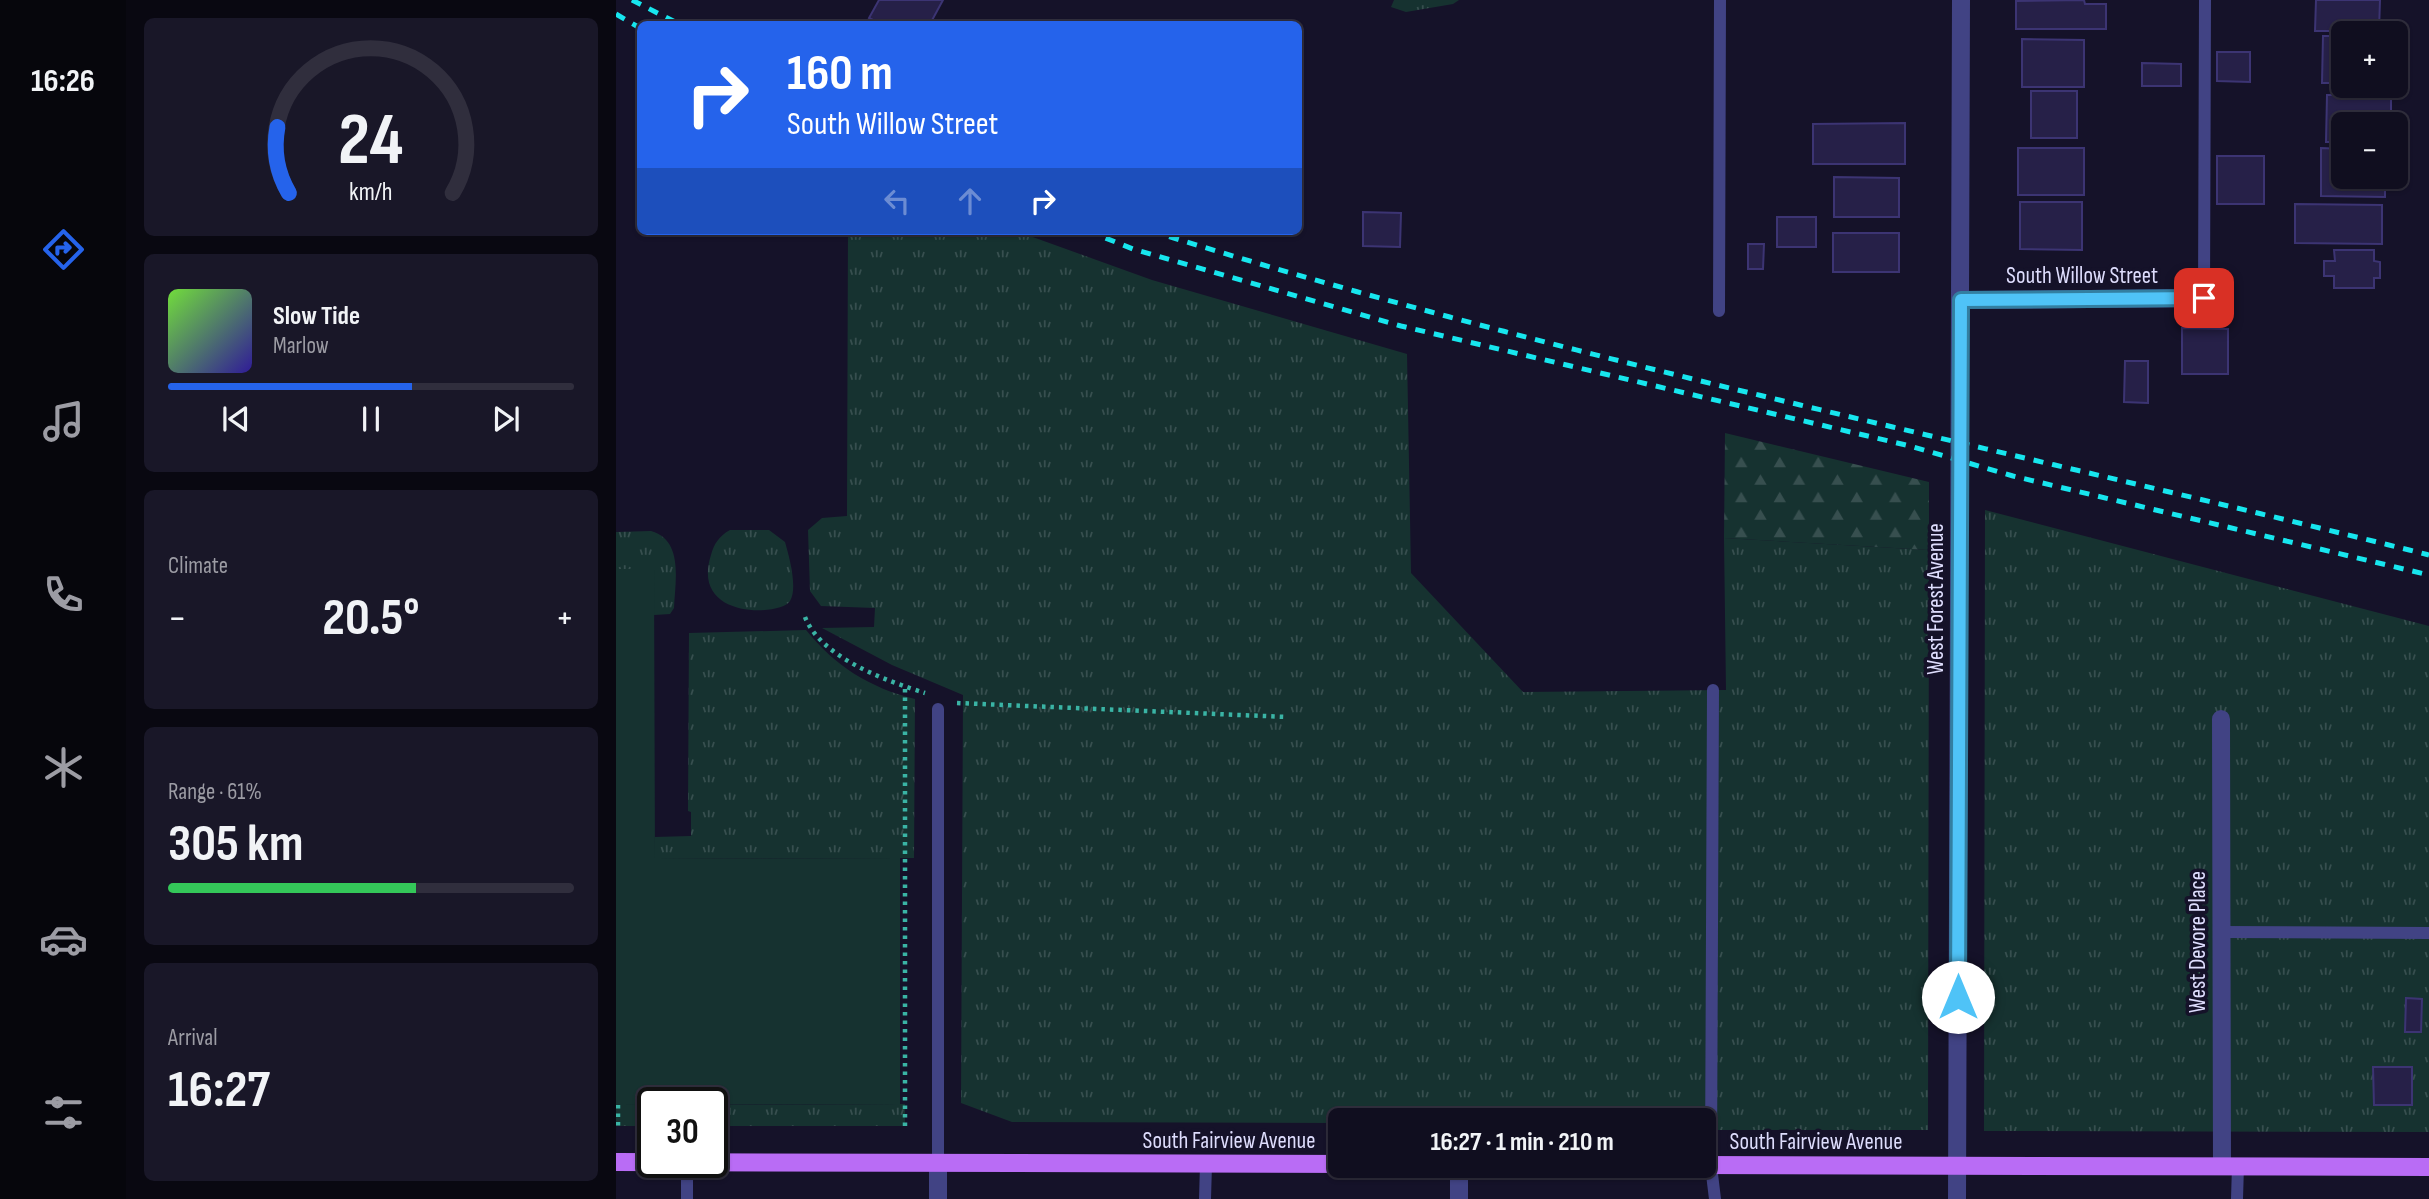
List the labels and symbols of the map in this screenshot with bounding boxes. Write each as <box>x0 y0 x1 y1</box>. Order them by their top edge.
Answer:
street label: South Willow Street <box>2006 262 2158 290</box>
pin <box>2174 268 2234 328</box>
street label: West Forest Avenue <box>1922 523 1950 675</box>
street label: West Devore Place <box>2184 871 2212 1013</box>
position arrow <box>1921 960 1995 1034</box>
speed limit sign: 30 <box>637 1087 728 1178</box>
street label: South Fairview Avenue <box>1143 1127 1315 1155</box>
street label: South Fairview Avenue <box>1730 1128 1902 1156</box>

